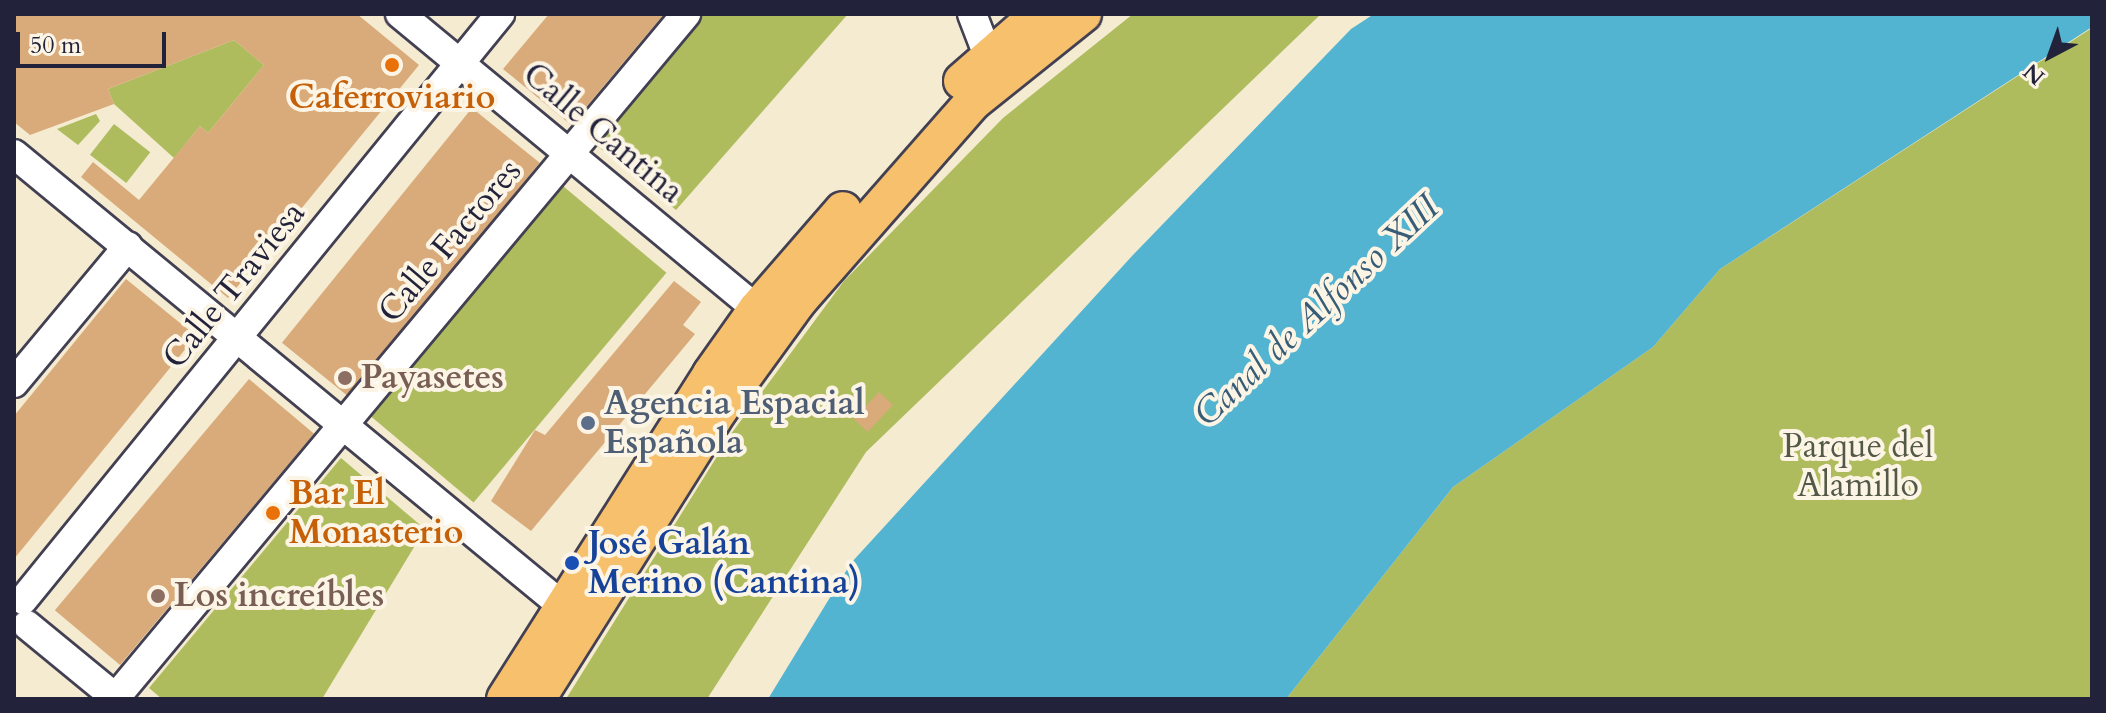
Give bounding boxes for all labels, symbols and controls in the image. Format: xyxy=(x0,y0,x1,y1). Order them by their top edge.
scale bar xyxy=(20,16,170,66)
north arrow xyxy=(2010,16,2090,96)
text: 50 m xyxy=(30,29,81,62)
street label: Calle Cantina xyxy=(514,54,692,212)
marker: Caferroviario xyxy=(383,56,401,74)
text: N xyxy=(2017,57,2051,92)
place label: Caferroviario xyxy=(289,78,495,118)
street label: Calle Factores xyxy=(370,151,530,331)
water label: Canal de Alfonso XIII xyxy=(1185,187,1447,435)
street label: Calle Traviesa xyxy=(154,193,314,377)
place label: Payasetes xyxy=(361,358,504,398)
marker: Payasetes xyxy=(336,369,354,387)
place label: Agencia Espacial Española xyxy=(604,383,865,462)
marker: Agencia Espacial Española xyxy=(579,414,597,432)
park label: Parque del Alamillo xyxy=(1783,426,1933,506)
place label: Bar El Monasterio xyxy=(289,473,463,552)
marker: Bar El Monasterio xyxy=(264,504,282,522)
place label: José Galán Merino (Cantina) xyxy=(588,523,860,602)
marker: José Galán Merino (Cantina) xyxy=(563,554,581,572)
place label: Los increíbles xyxy=(174,576,384,616)
marker: Los increíbles xyxy=(149,587,167,605)

